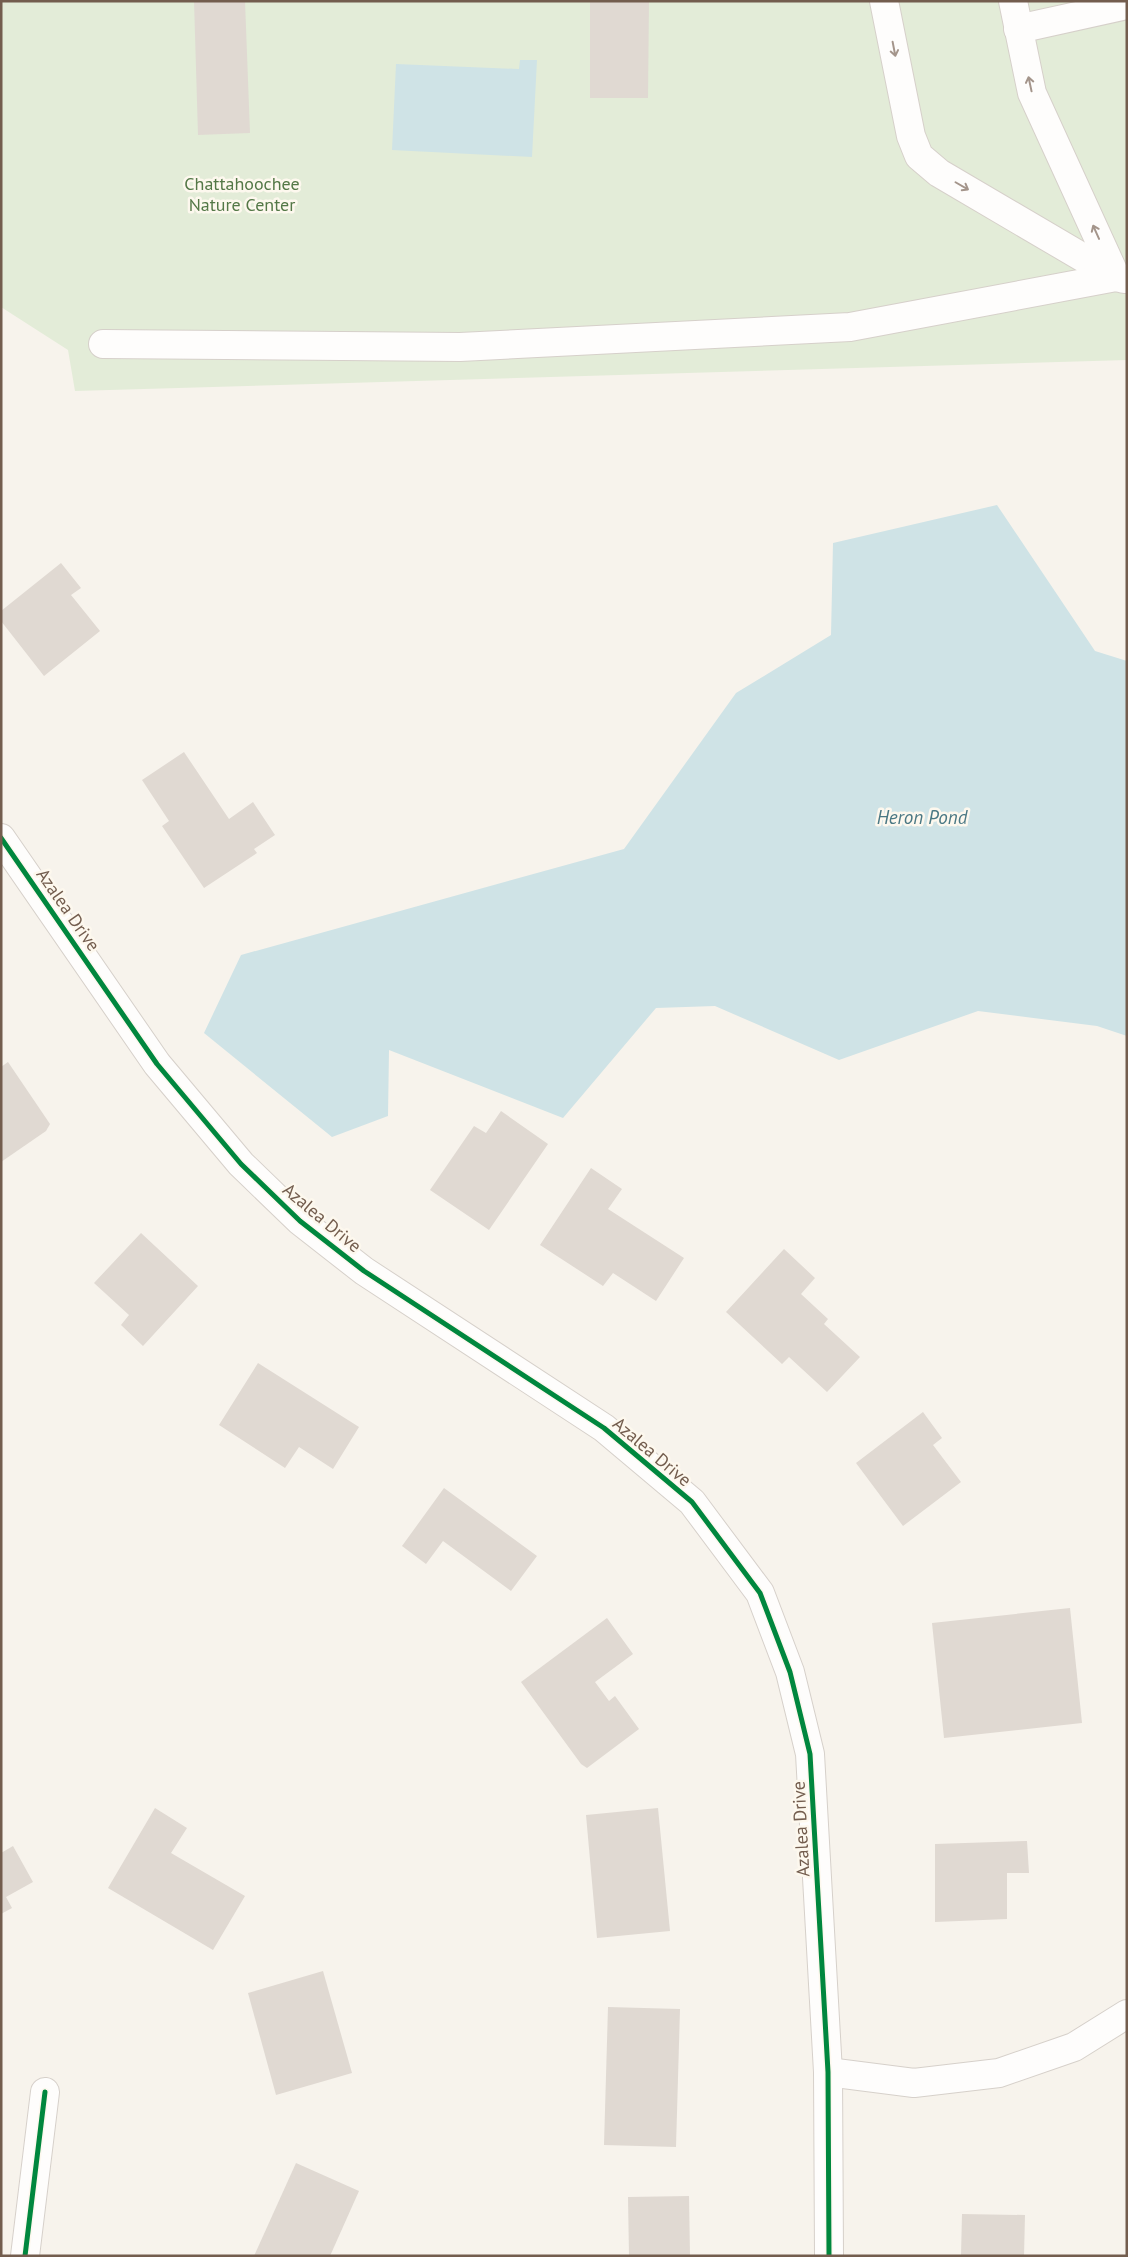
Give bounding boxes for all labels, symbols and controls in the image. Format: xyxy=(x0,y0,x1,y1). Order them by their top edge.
one-way arrow xyxy=(889,41,899,57)
one-way arrow xyxy=(1025,76,1035,92)
park label: Chattahoochee Nature Center xyxy=(184,172,300,216)
one-way arrow xyxy=(954,182,968,192)
one-way arrow xyxy=(1091,225,1100,240)
water label: Heron Pond xyxy=(877,805,969,829)
street label: Azalea Drive xyxy=(32,864,105,955)
street label: Azalea Drive xyxy=(278,1178,366,1257)
street label: Azalea Drive xyxy=(608,1412,696,1491)
street label: Azalea Drive xyxy=(787,1781,814,1877)

